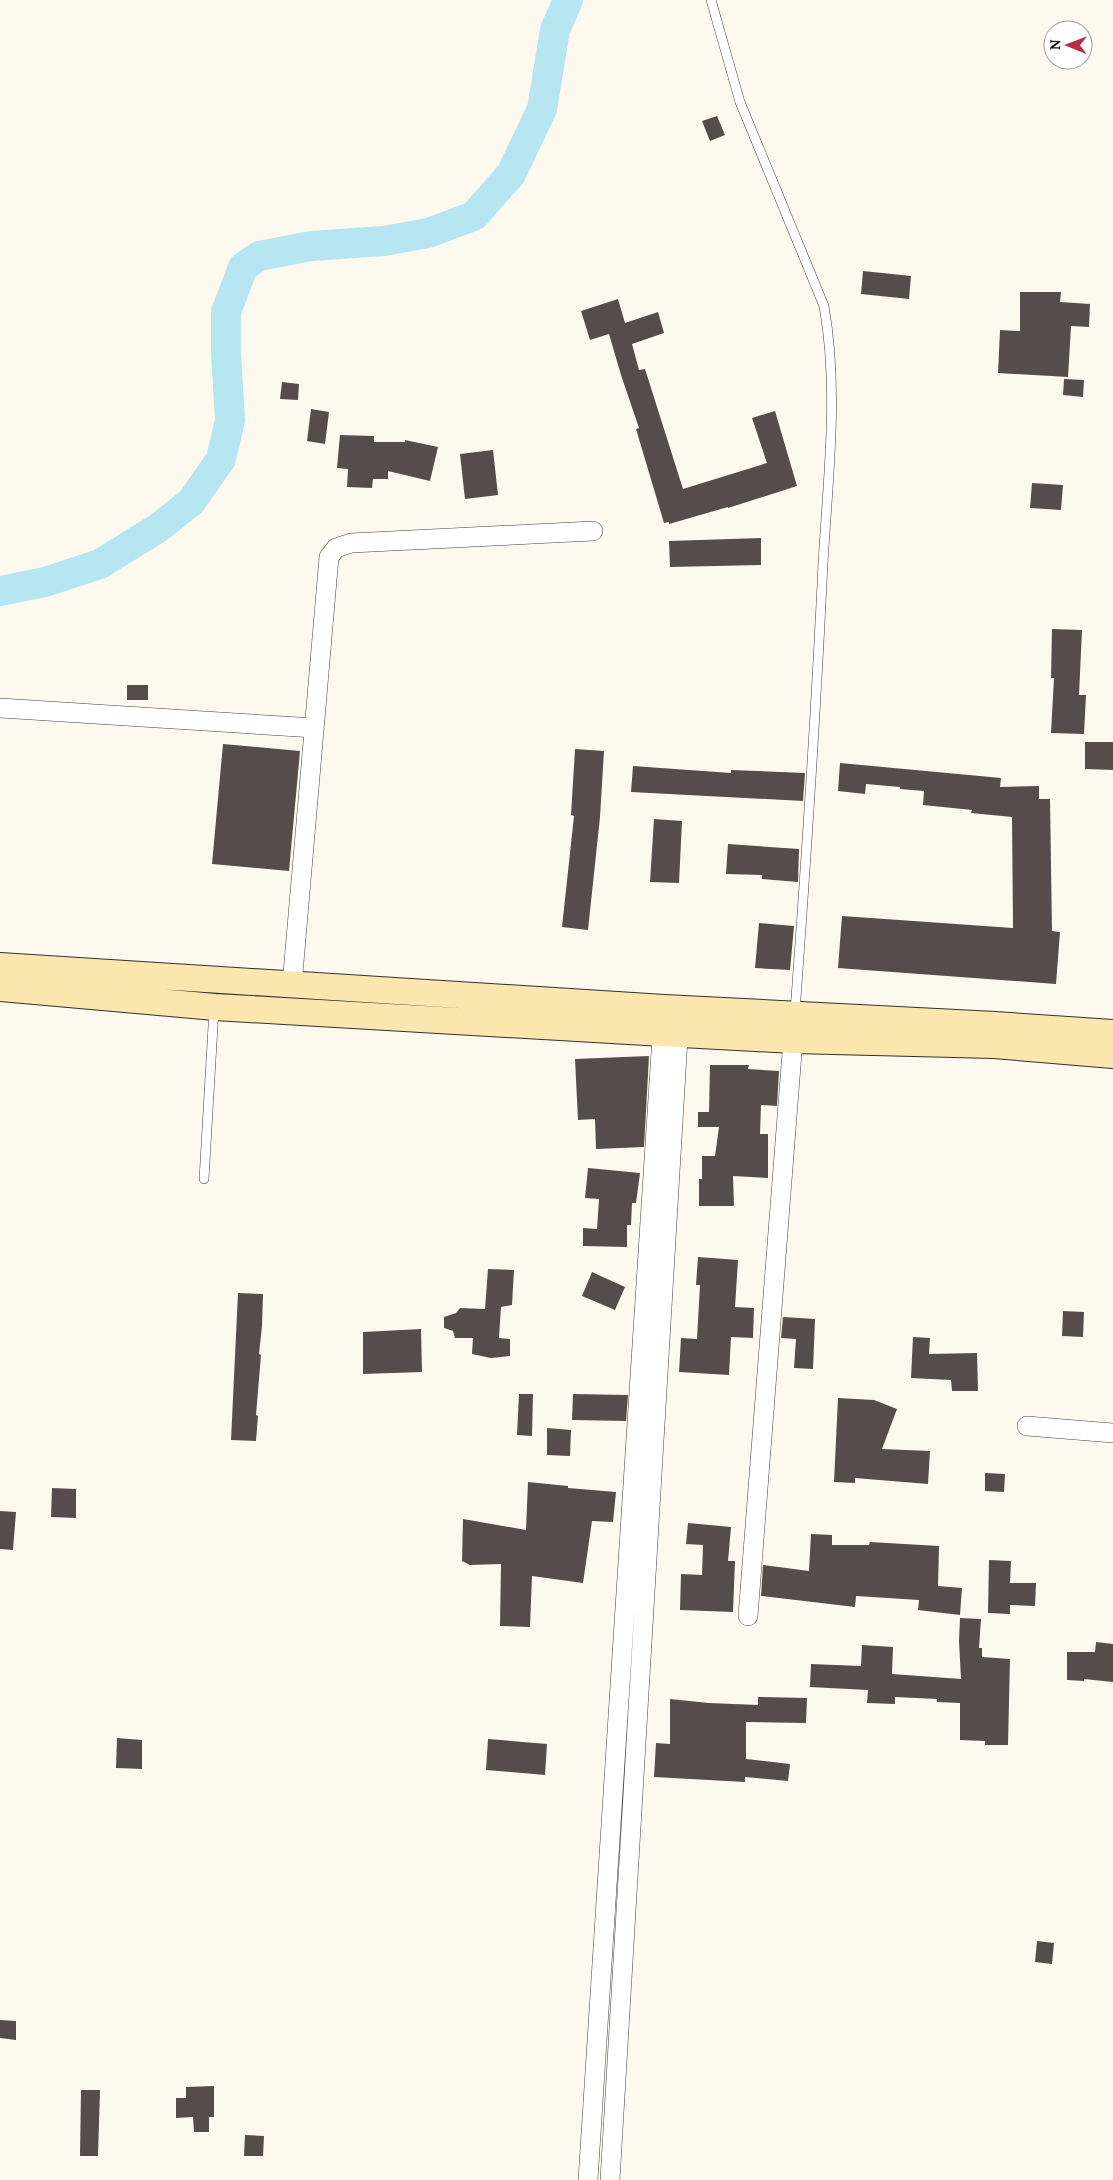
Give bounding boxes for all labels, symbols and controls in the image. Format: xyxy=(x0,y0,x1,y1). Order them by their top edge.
north arrow xyxy=(1043,20,1093,70)
text: N xyxy=(1046,39,1064,50)

